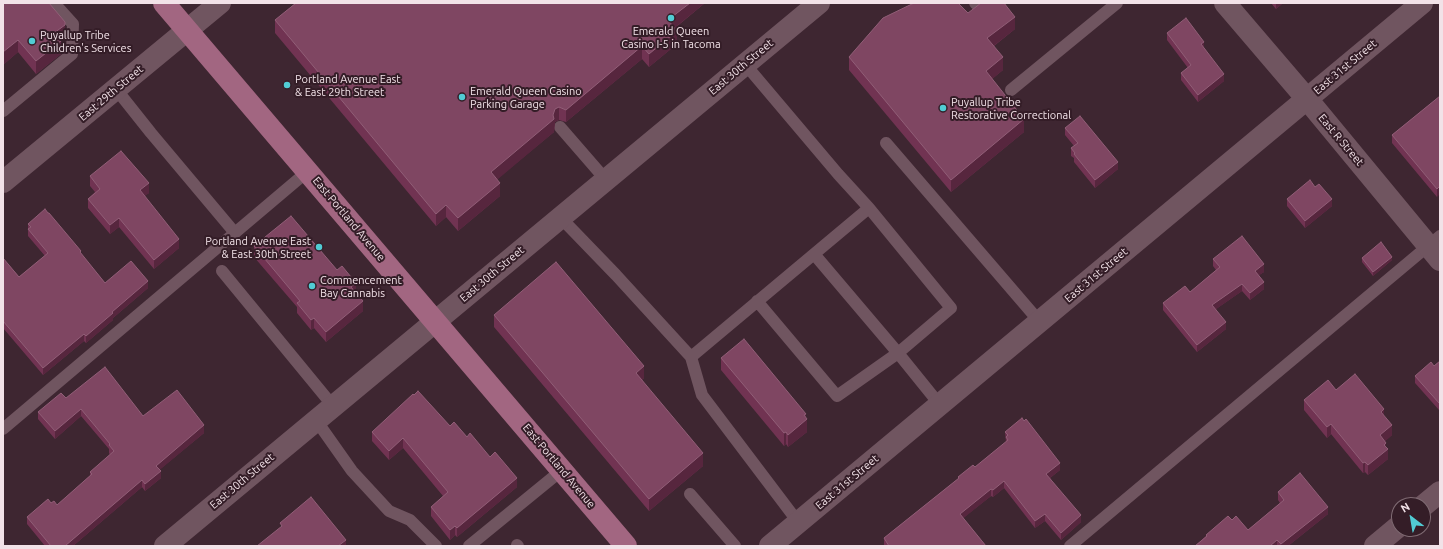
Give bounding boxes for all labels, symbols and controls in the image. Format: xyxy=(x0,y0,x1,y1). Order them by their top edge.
marker: Emerald Queen Casino I-5 in Tacoma xyxy=(666,13,676,23)
place label: Emerald Queen Casino I-5 in Tacoma xyxy=(621,24,721,50)
place label: Puyallup Tribe Children's Services xyxy=(40,28,131,54)
marker: Puyallup Tribe Children's Services xyxy=(27,36,37,46)
street label: East 30th Street xyxy=(706,36,776,98)
street label: East 31st Street xyxy=(1311,37,1379,97)
street label: East 29th Street xyxy=(76,62,146,124)
place label: Portland Avenue East & East 29th Street xyxy=(295,72,401,98)
marker: Portland Avenue East & East 29th Street xyxy=(282,80,292,90)
place label: Emerald Queen Casino Parking Garage xyxy=(470,84,582,110)
marker: Emerald Queen Casino Parking Garage xyxy=(457,92,467,102)
place label: Puyallup Tribe Restorative Correctional xyxy=(951,95,1071,121)
marker: Puyallup Tribe Restorative Correctional xyxy=(938,103,948,113)
street label: East R Street xyxy=(1316,111,1366,169)
street label: East Portland Avenue xyxy=(310,174,388,264)
place label: Portland Avenue East & East 30th Street xyxy=(205,234,311,260)
marker: Portland Avenue East & East 30th Street xyxy=(314,242,324,252)
street label: East 30th Street xyxy=(457,243,527,305)
street label: East 31st Street xyxy=(1062,245,1130,305)
place label: Commencement Bay Cannabis xyxy=(320,273,402,299)
marker: Commencement Bay Cannabis xyxy=(307,281,317,291)
street label: East Portland Avenue xyxy=(520,421,598,511)
street label: East 30th Street xyxy=(207,450,277,512)
street label: East 31st Street xyxy=(813,452,881,512)
north arrow xyxy=(1391,497,1431,537)
text: N xyxy=(1399,500,1412,515)

